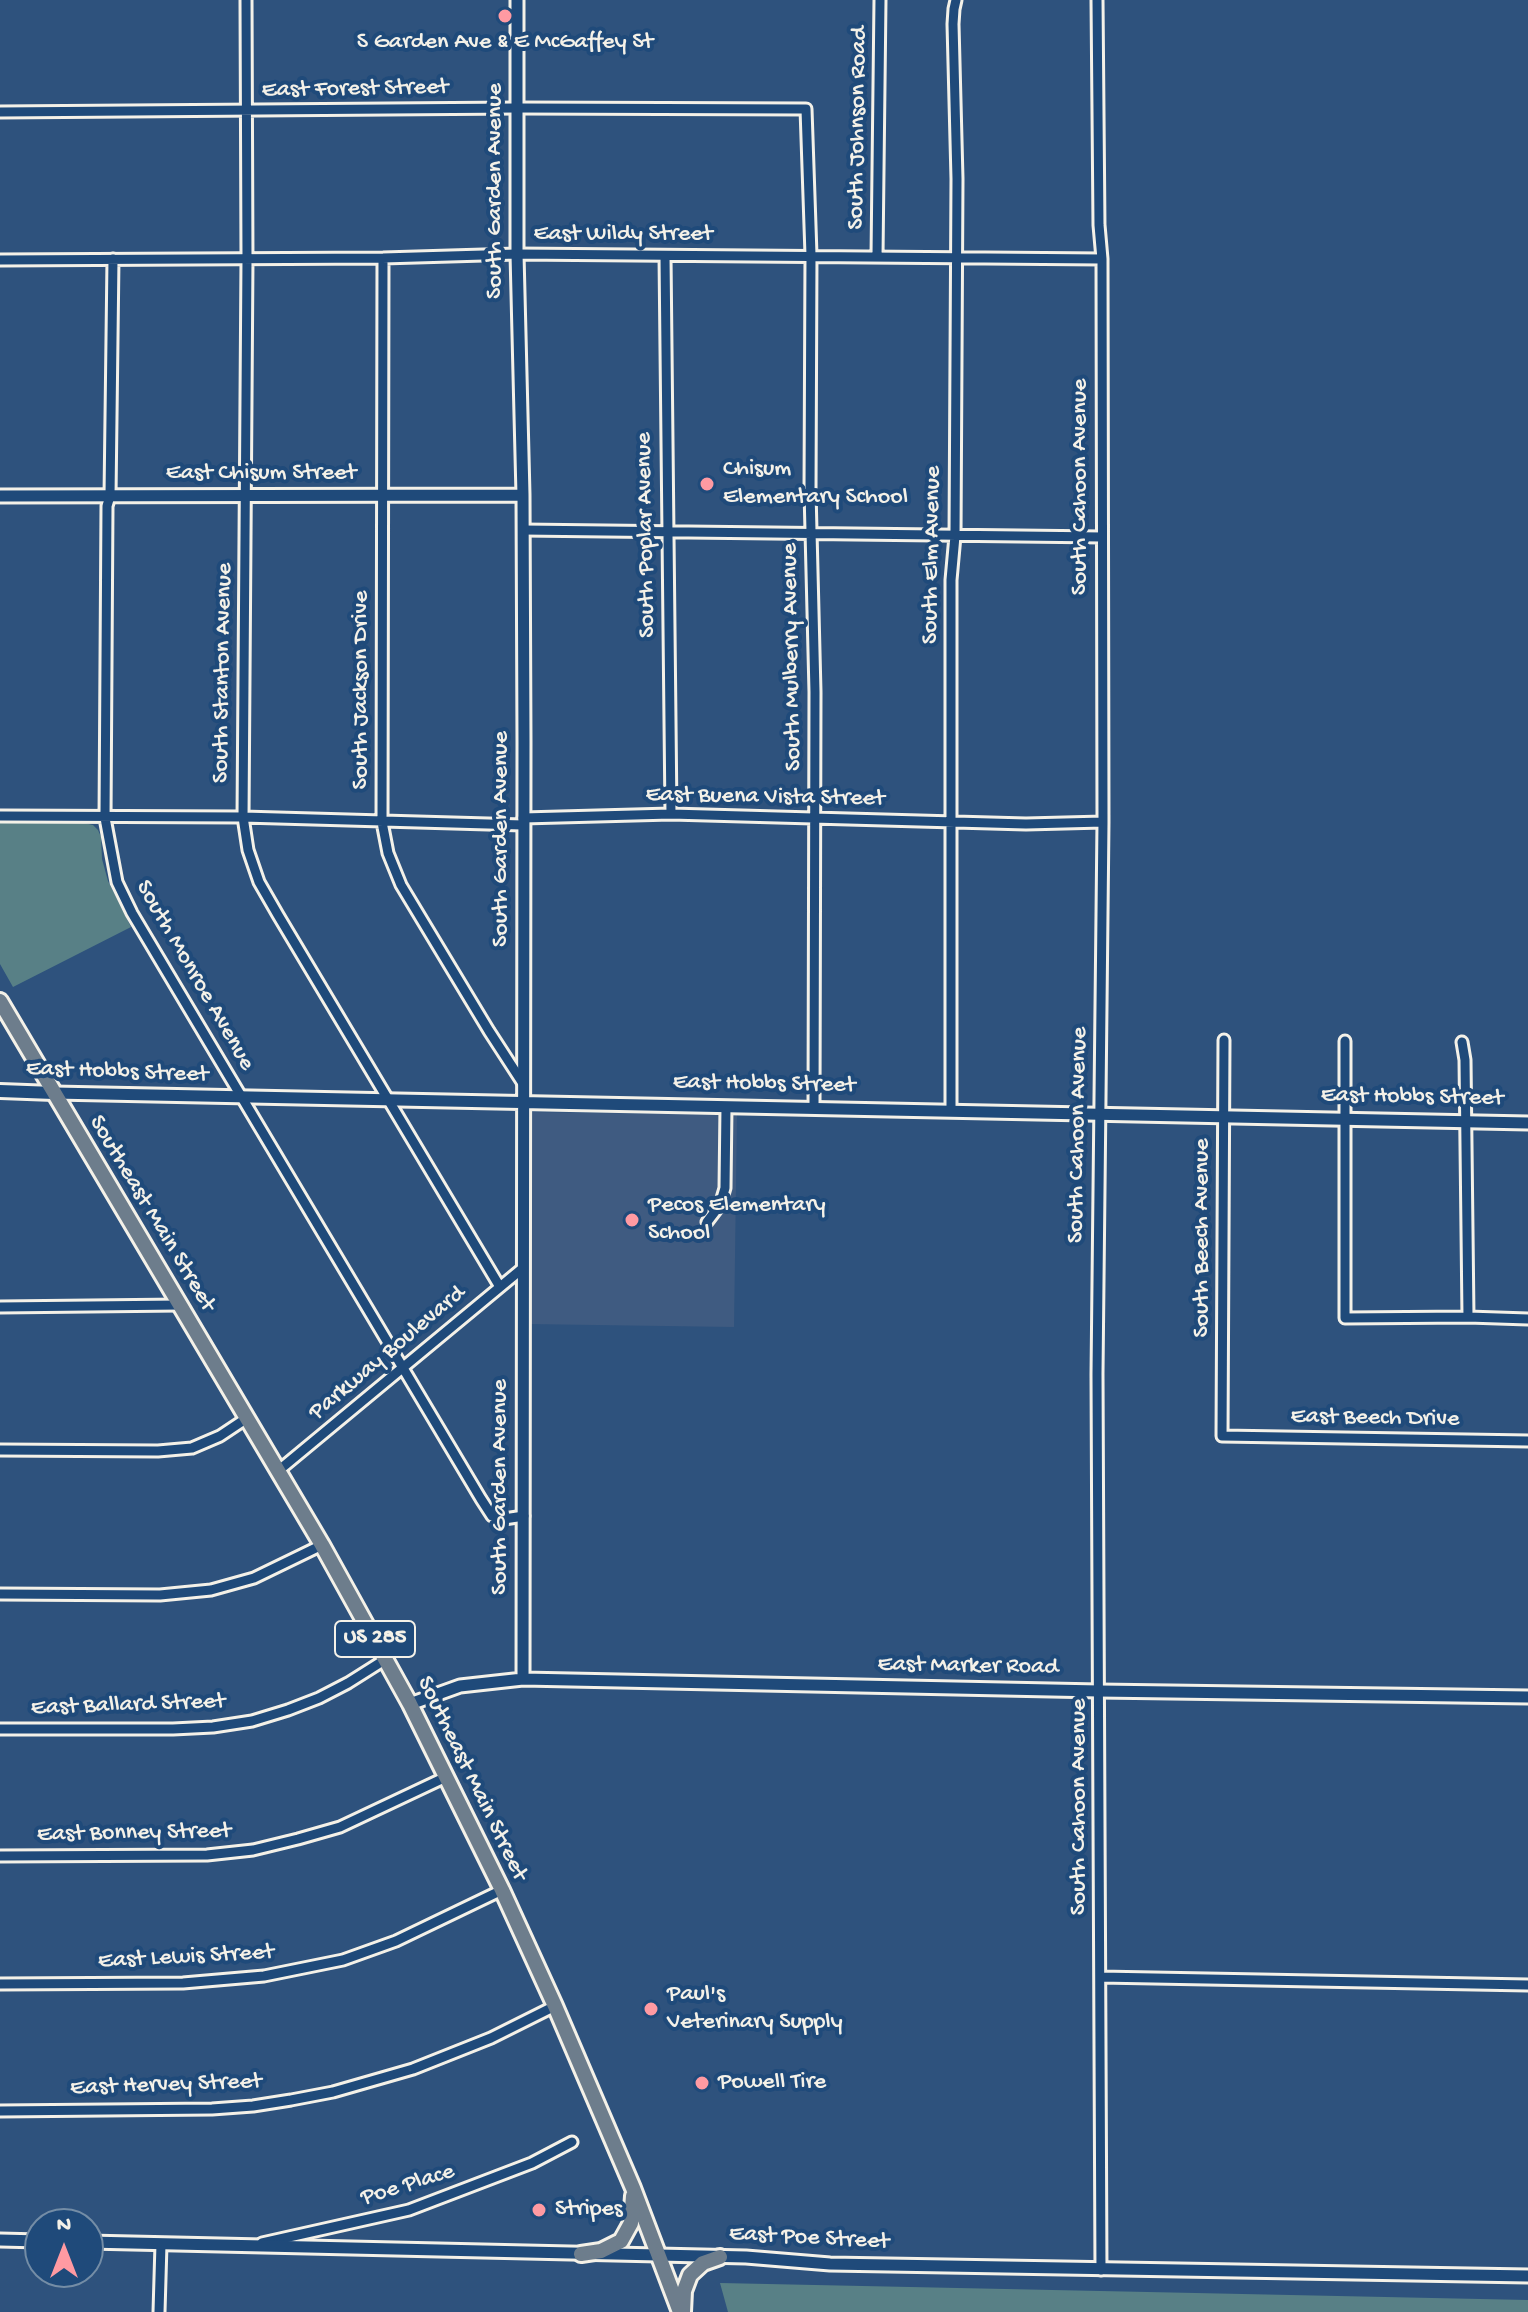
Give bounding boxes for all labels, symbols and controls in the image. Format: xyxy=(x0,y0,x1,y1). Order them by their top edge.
marker: S Garden Ave & E McGaffey St xyxy=(496,7,514,25)
street label: South Johnson Road xyxy=(843,26,875,230)
place label: S Garden Ave & E McGaffey St xyxy=(357,29,653,57)
street label: East Forest Street xyxy=(261,74,449,106)
street label: South Garden Avenue xyxy=(482,83,510,299)
street label: East Wildy Street xyxy=(533,221,713,249)
street label: South Cahoon Avenue xyxy=(1067,379,1095,595)
street label: South Poplar Avenue xyxy=(631,432,663,638)
place label: Chisum Elementary School xyxy=(723,456,908,512)
street label: East Chisum Street xyxy=(166,460,356,488)
street label: South Elm Avenue xyxy=(917,466,949,644)
marker: Chisum Elementary School xyxy=(698,475,716,493)
street label: South Mulberry Avenue xyxy=(777,543,809,771)
street label: South Stanton Avenue xyxy=(208,563,240,783)
street label: South Jackson Drive xyxy=(348,591,376,789)
street label: South Garden Avenue xyxy=(488,731,516,947)
street label: East Buena Vista Street xyxy=(645,782,885,814)
street label: South Monroe Avenue xyxy=(128,876,260,1076)
street label: South Cahoon Avenue xyxy=(1063,1026,1095,1244)
street label: East Hobbs Street xyxy=(25,1055,209,1091)
street label: East Hobbs Street xyxy=(672,1069,856,1101)
street label: East Hobbs Street xyxy=(1320,1082,1504,1114)
street label: Southeast Main Street xyxy=(81,1111,221,1317)
street label: South Beech Avenue xyxy=(1189,1138,1217,1338)
place label: Pecos Elementary School xyxy=(648,1192,826,1248)
marker: Pecos Elementary School xyxy=(623,1211,641,1229)
street label: Parkway Boulevard xyxy=(304,1280,472,1428)
street label: South Garden Avenue xyxy=(487,1379,515,1595)
street label: East Beech Drive xyxy=(1290,1403,1460,1435)
road number: US 285 xyxy=(335,1621,415,1657)
street label: East Marker Road xyxy=(877,1651,1059,1683)
street label: Southeast Main Street xyxy=(409,1672,533,1886)
street label: East Ballard Street xyxy=(30,1688,226,1724)
street label: South Cahoon Avenue xyxy=(1066,1699,1094,1915)
street label: East Bonney Street xyxy=(37,1818,231,1850)
street label: East Lewis Street xyxy=(97,1939,275,1977)
place label: Paul's Veterinary Supply xyxy=(667,1981,842,2037)
marker: Paul's Veterinary Supply xyxy=(642,2000,660,2018)
street label: East Hervey Street xyxy=(70,2068,262,2104)
place label: Powell Tire xyxy=(718,2069,826,2097)
marker: Powell Tire xyxy=(693,2074,711,2092)
street label: Poe Place xyxy=(358,2158,458,2214)
place label: Stripes xyxy=(555,2196,623,2224)
marker: Stripes xyxy=(530,2201,548,2219)
north arrow xyxy=(24,2208,104,2288)
text: N xyxy=(57,2213,71,2239)
street label: East Poe Street xyxy=(728,2220,890,2258)

